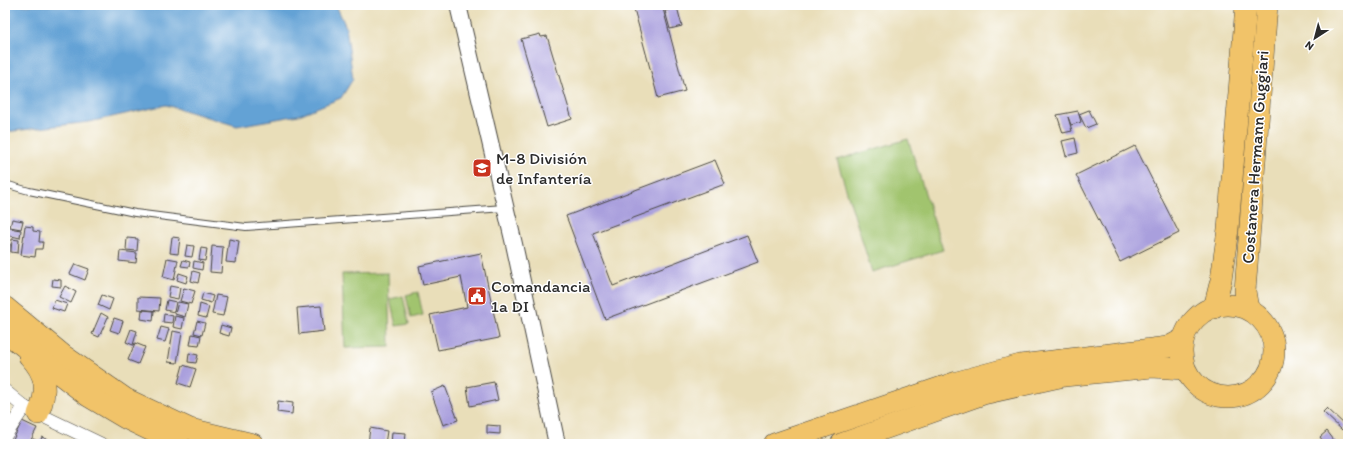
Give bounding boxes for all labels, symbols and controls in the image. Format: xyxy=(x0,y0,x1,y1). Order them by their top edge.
north arrow xyxy=(1295,18,1335,58)
text: N xyxy=(1303,38,1316,53)
street label: Costanera Hermann Guggiari xyxy=(1238,50,1272,264)
place label: M-8 División de Infantería xyxy=(496,148,592,188)
school or university icon: M-8 División de Infantería xyxy=(471,157,493,179)
place label: Comandancia 1a DI xyxy=(491,276,590,316)
public building icon: Comandancia 1a DI xyxy=(466,285,488,307)

